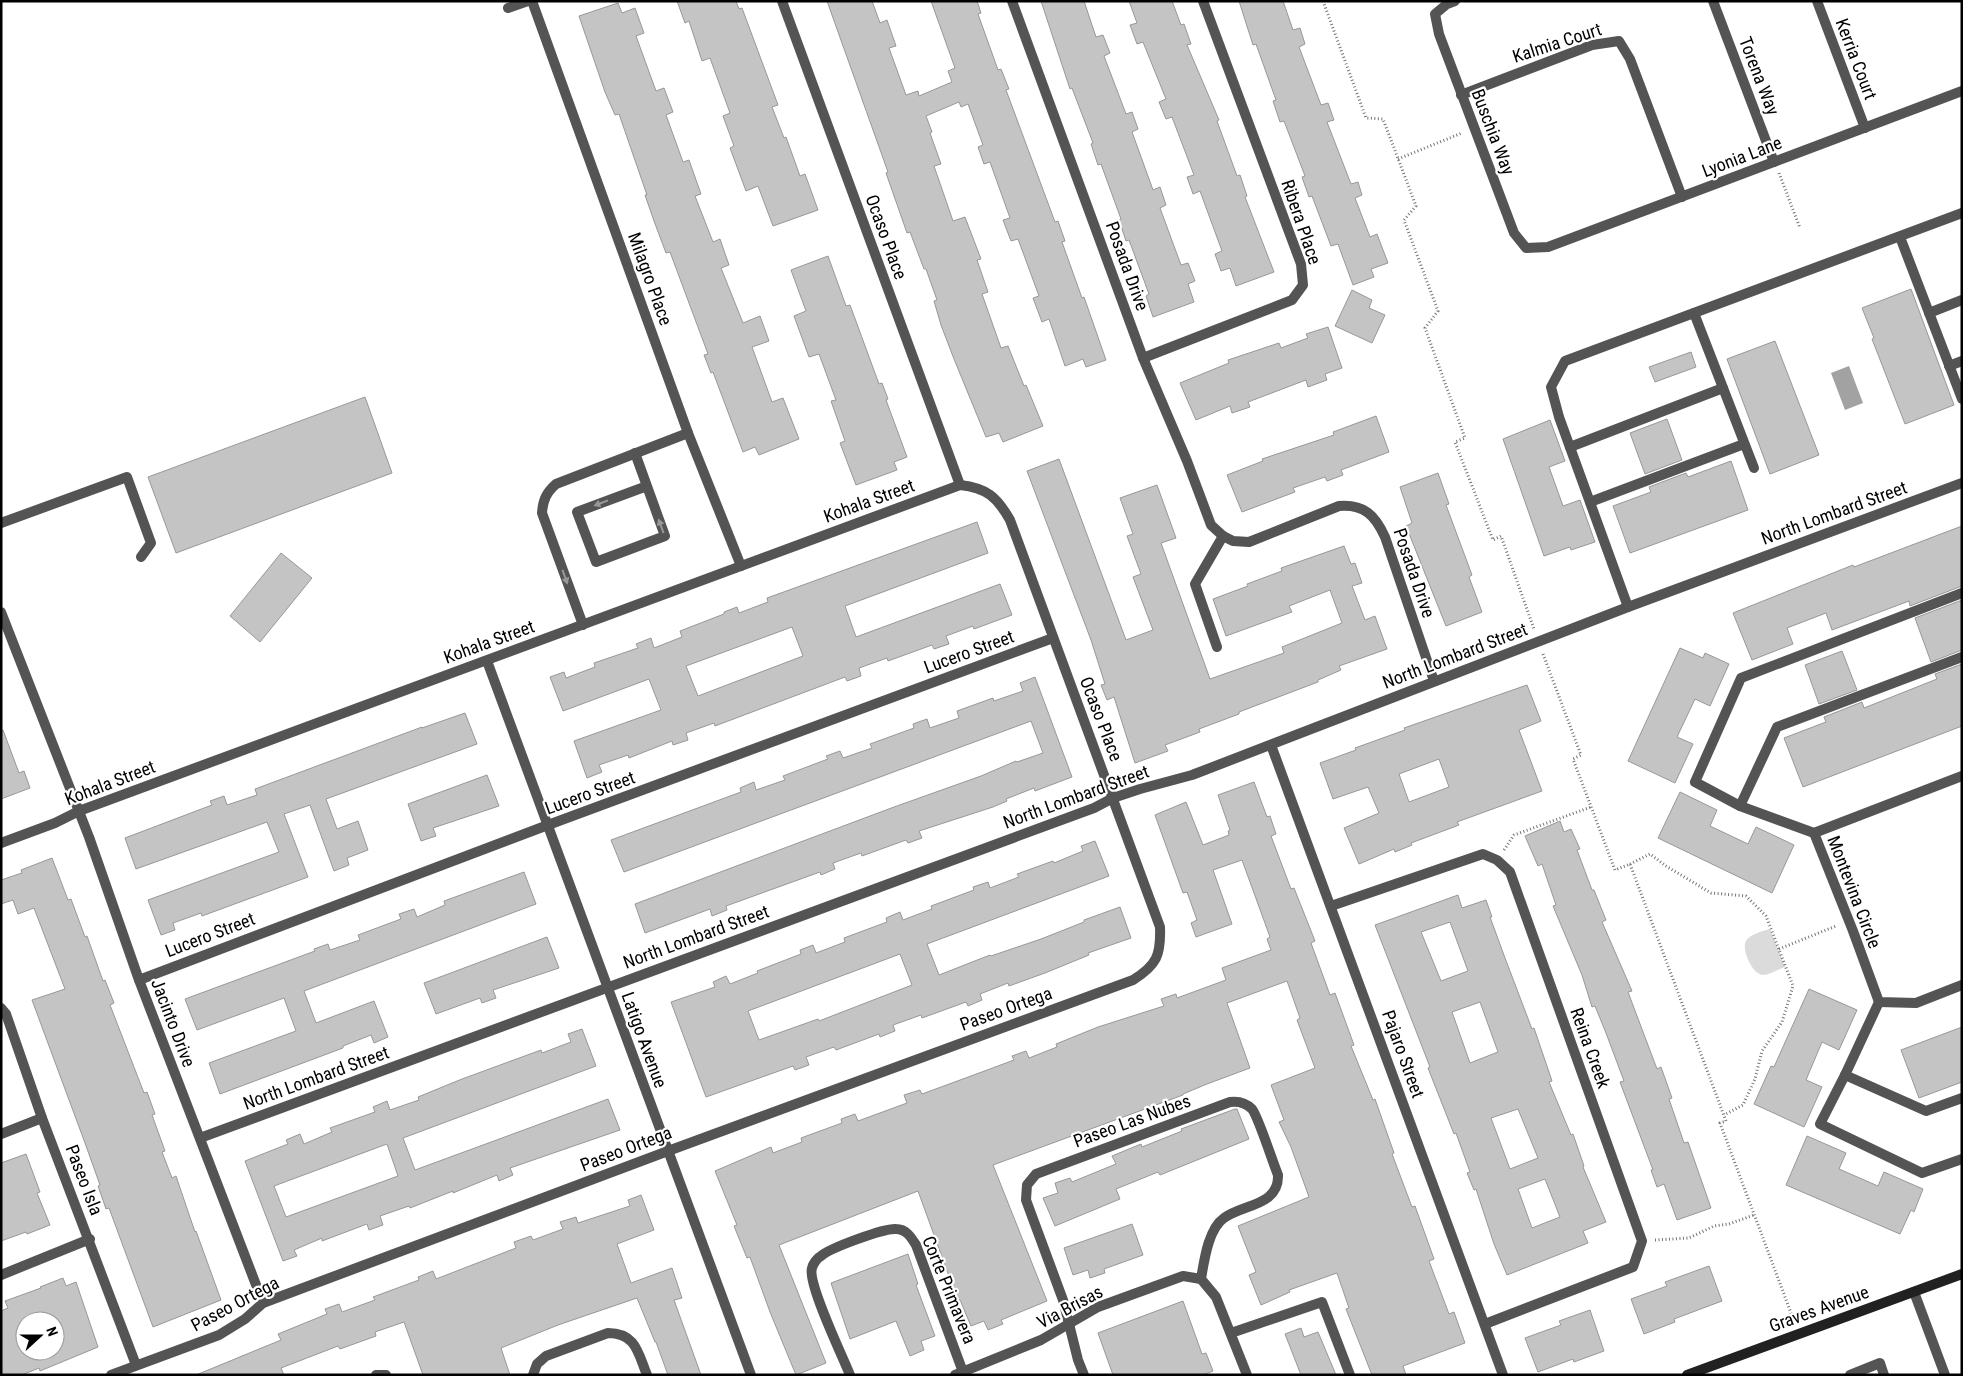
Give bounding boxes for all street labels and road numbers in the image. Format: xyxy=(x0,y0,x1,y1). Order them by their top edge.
street label: Kerria Court xyxy=(1831,15,1882,102)
street label: Kalmia Court xyxy=(1510,18,1604,67)
street label: Torena Way xyxy=(1735,34,1784,118)
street label: Buschia Way xyxy=(1468,86,1520,178)
street label: Lyonia Lane xyxy=(1699,132,1785,181)
street label: Ribera Place xyxy=(1277,177,1326,267)
street label: Ocaso Place xyxy=(861,192,911,282)
street label: Posada Drive xyxy=(1102,218,1153,313)
street label: Milagro Place xyxy=(624,230,677,328)
street label: Kohala Street xyxy=(821,474,917,527)
street label: North Lombard Street xyxy=(1758,476,1910,549)
street label: Posada Drive xyxy=(1389,525,1440,620)
street label: Kohala Street xyxy=(441,615,537,668)
street label: North Lombard Street xyxy=(1379,618,1530,693)
street label: Lucero Street xyxy=(921,626,1017,678)
street label: Ocaso Place xyxy=(1076,674,1127,764)
street label: Kohala Street xyxy=(62,756,158,809)
street label: North Lombard Street xyxy=(1000,760,1152,833)
street label: Lucero Street xyxy=(542,767,638,819)
street label: Montevina Circle xyxy=(1823,833,1886,951)
street label: North Lombard Street xyxy=(620,900,772,973)
street label: Lucero Street xyxy=(162,908,258,961)
street label: Jacinto Drive xyxy=(147,976,200,1070)
street label: Paseo Ortega xyxy=(957,982,1055,1035)
street label: Latigo Avenue xyxy=(617,989,672,1091)
street label: Reina Creek xyxy=(1566,1005,1615,1091)
street label: Pajaro Street xyxy=(1378,1007,1429,1101)
street label: North Lombard Street xyxy=(240,1041,392,1114)
street label: Paseo Las Nubes xyxy=(1070,1090,1193,1151)
street label: Paseo Ortega xyxy=(577,1121,675,1176)
street label: Paseo Isla xyxy=(61,1142,107,1218)
street label: Corte Primavera xyxy=(918,1233,981,1347)
street label: Paseo Ortega xyxy=(187,1272,282,1335)
street label: Via Brisas xyxy=(1033,1281,1106,1333)
street label: Graves Avenue xyxy=(1766,1281,1871,1336)

